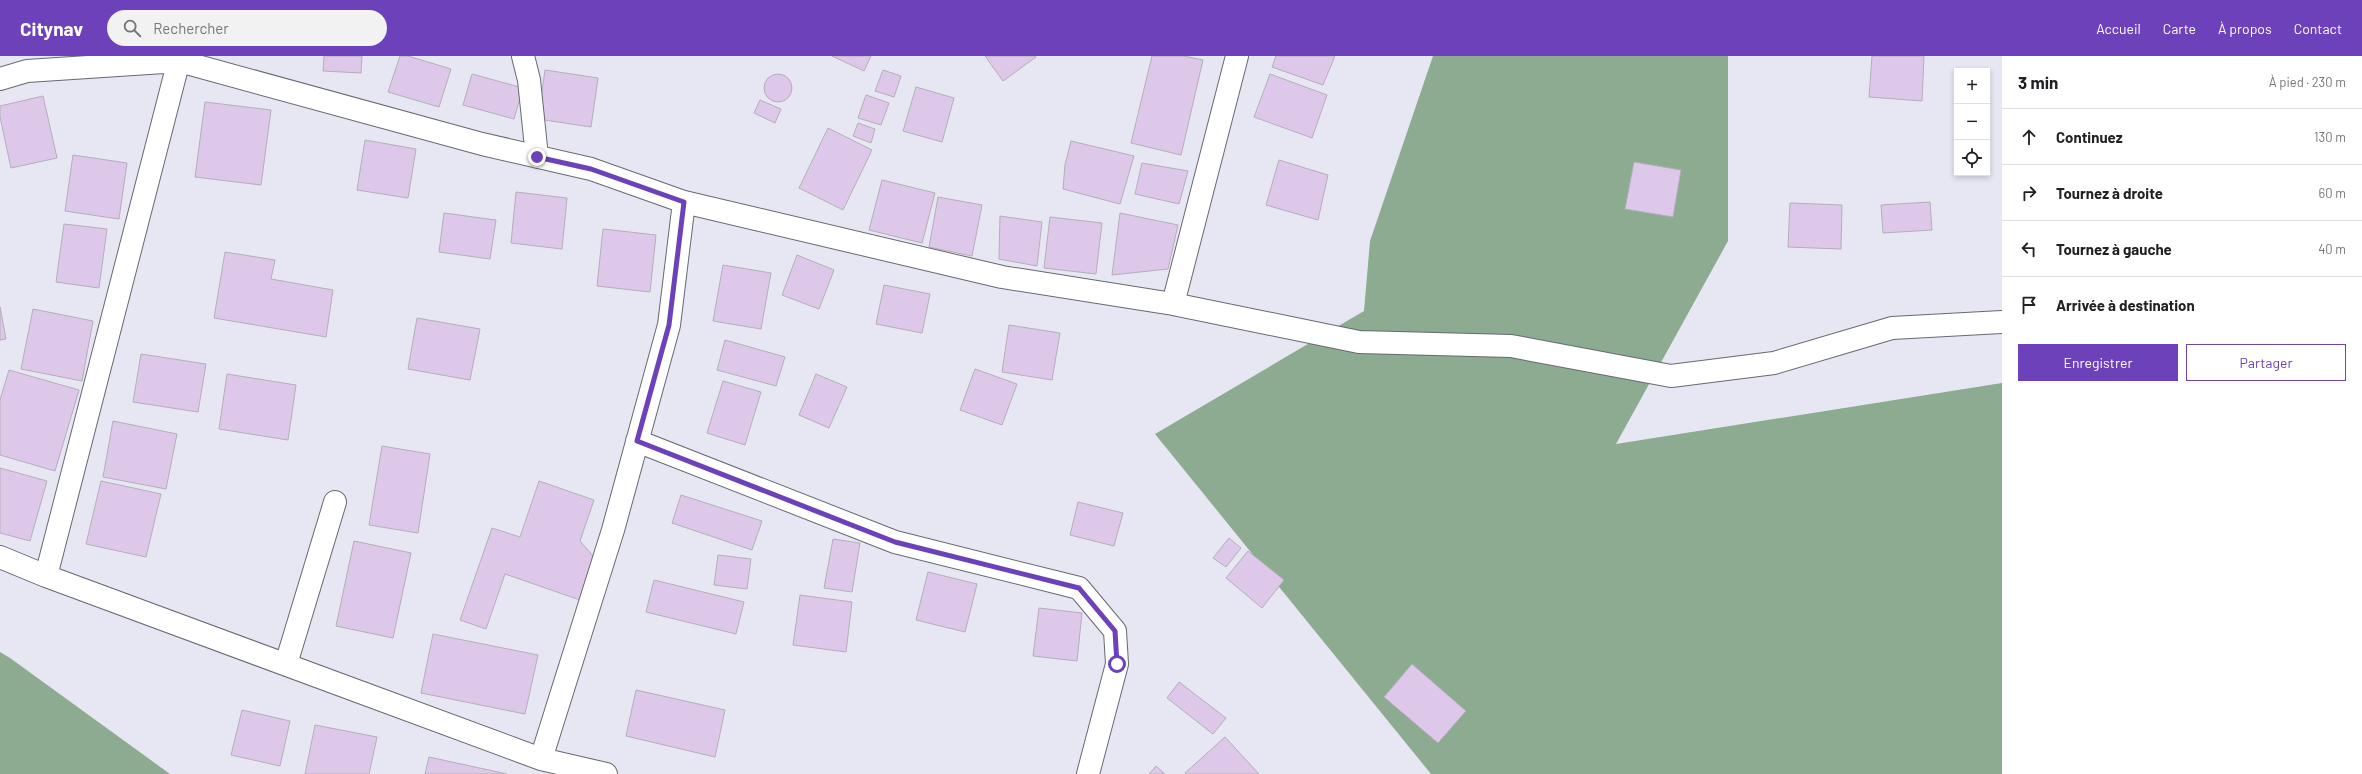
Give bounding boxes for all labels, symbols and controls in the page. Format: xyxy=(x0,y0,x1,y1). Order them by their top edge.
search box xyxy=(107,10,387,46)
text: Citynav xyxy=(20,17,83,40)
icon: search xyxy=(121,17,143,39)
text: Rechercher xyxy=(153,19,229,37)
text: Accueil xyxy=(2096,20,2141,37)
text: Carte xyxy=(2163,20,2196,37)
text: À propos xyxy=(2218,20,2272,37)
text: Contact xyxy=(2294,20,2342,37)
map controls xyxy=(1954,68,1990,176)
button: + xyxy=(1954,68,1990,104)
text: 3 min xyxy=(2018,72,2058,92)
text: À pied · 230 m xyxy=(2269,74,2346,90)
button: − xyxy=(1954,104,1990,140)
icon: ahead xyxy=(2018,126,2040,148)
text: Continuez xyxy=(2056,128,2123,146)
text: 130 m xyxy=(2314,129,2346,145)
button: locate xyxy=(1954,140,1990,176)
route end xyxy=(528,148,546,166)
icon: right xyxy=(2018,182,2040,204)
text: Tournez à droite xyxy=(2056,184,2163,202)
text: 60 m xyxy=(2319,185,2346,201)
icon: left xyxy=(2018,238,2040,260)
text: Tournez à gauche xyxy=(2056,240,2172,258)
text: 40 m xyxy=(2318,241,2346,257)
icon: arrive xyxy=(2018,294,2040,316)
text: Arrivée à destination xyxy=(2056,296,2195,314)
button: Enregistrer xyxy=(2018,344,2178,381)
button: Partager xyxy=(2186,344,2346,381)
route start xyxy=(1108,655,1126,673)

